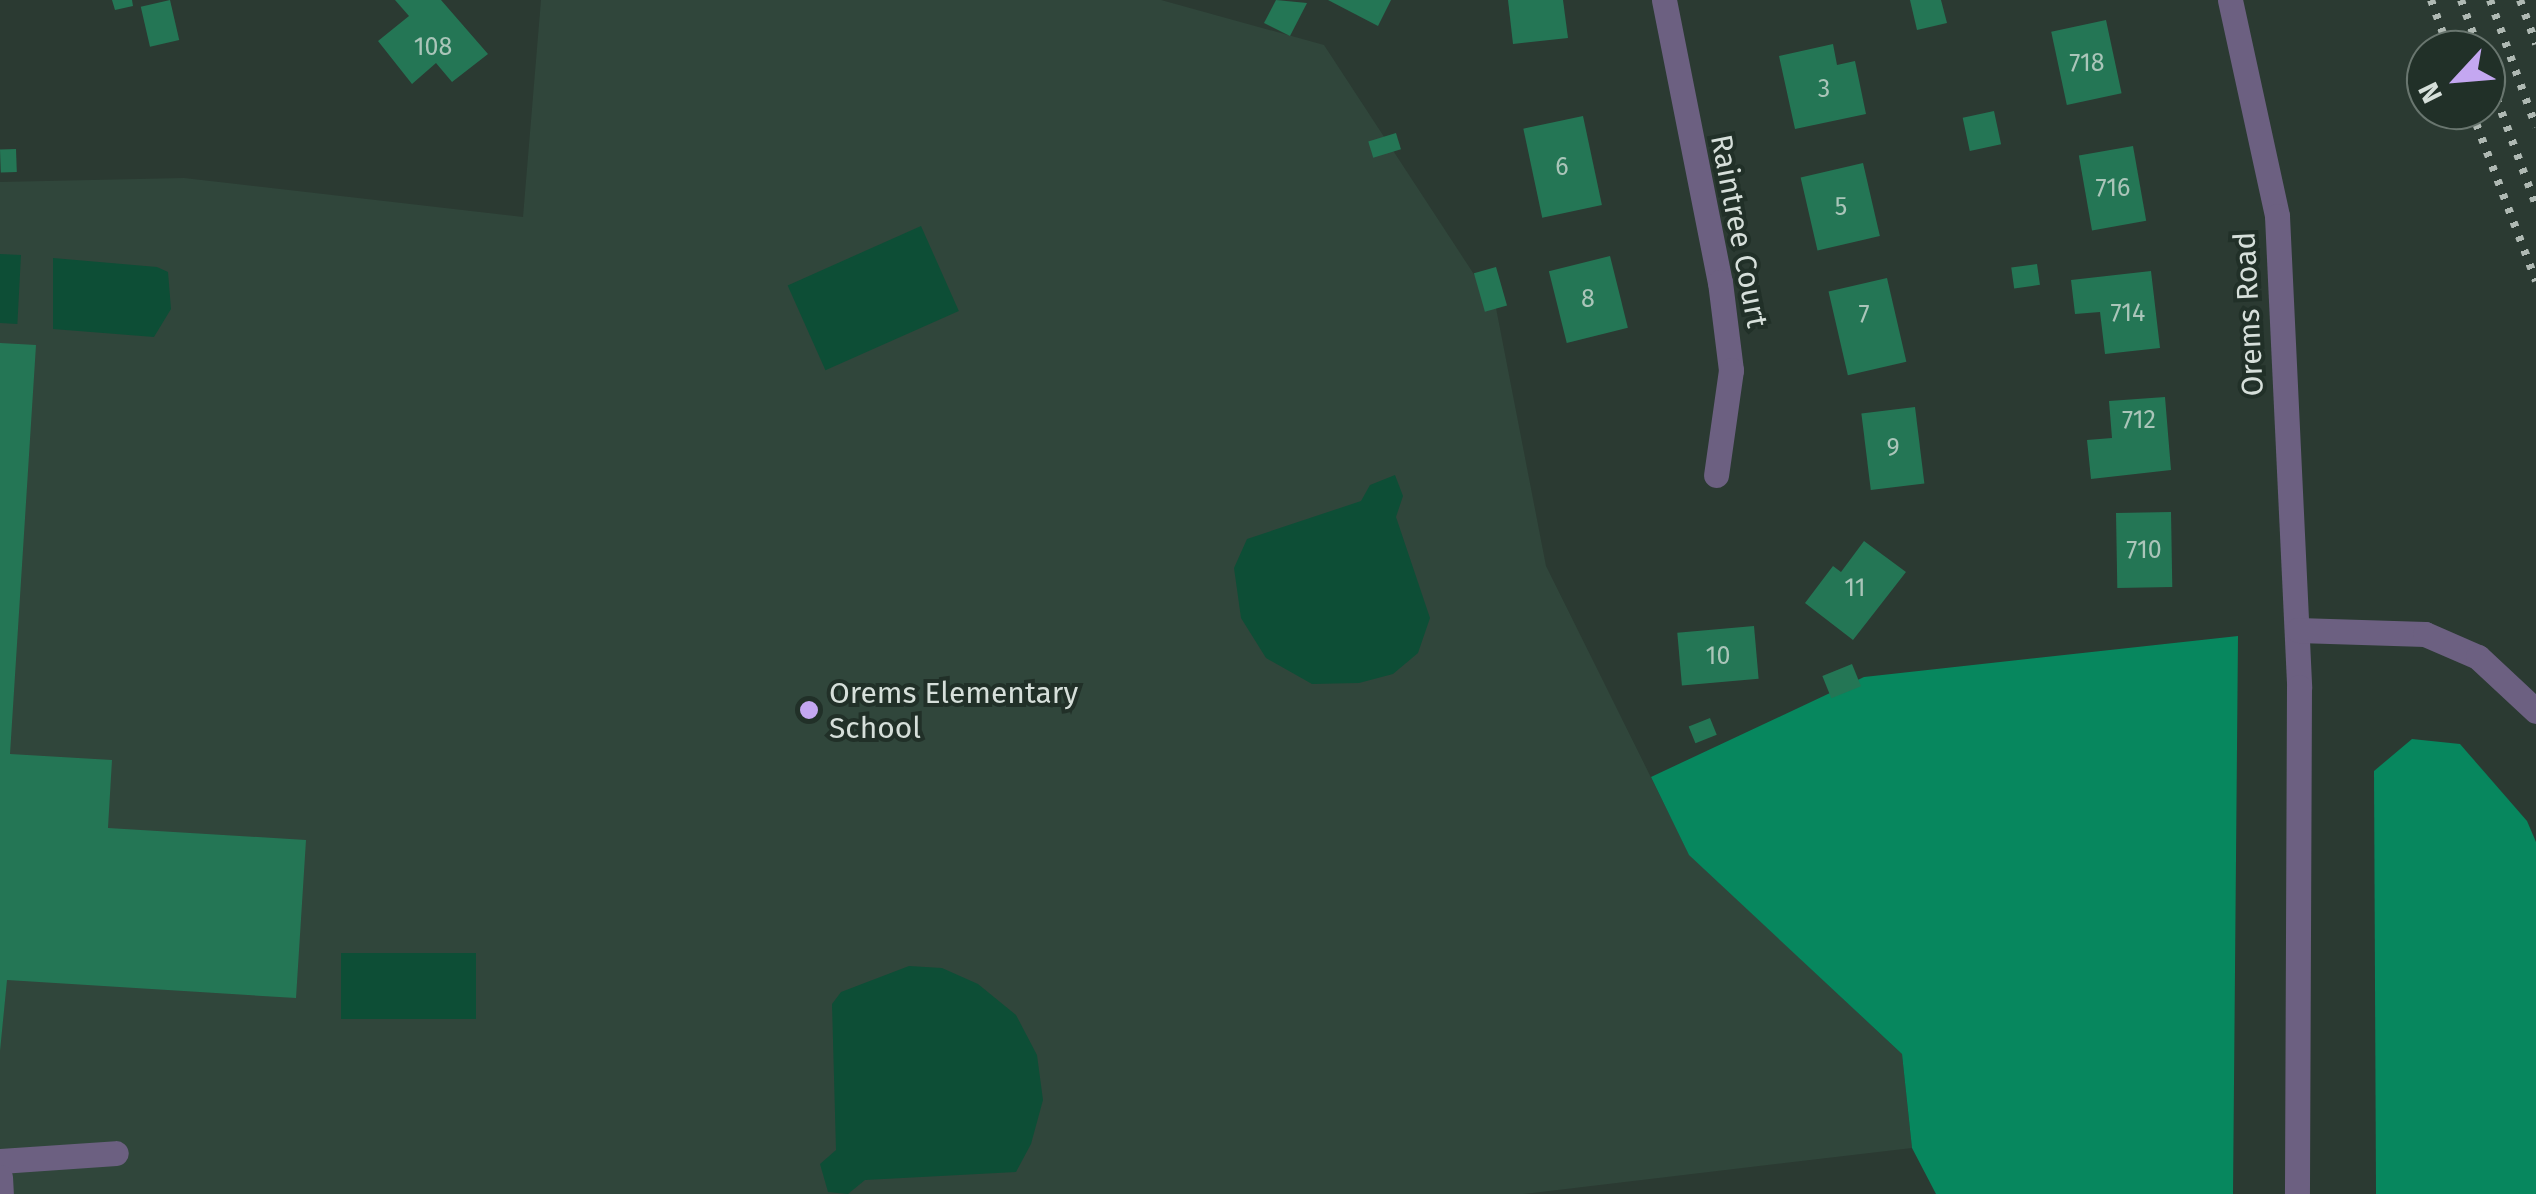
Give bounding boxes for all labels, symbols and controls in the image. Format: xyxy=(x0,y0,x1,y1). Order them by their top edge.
north arrow xyxy=(2406,30,2506,130)
house number: 108 xyxy=(414,32,452,62)
house number: 718 xyxy=(2069,48,2105,78)
house number: 3 xyxy=(1818,74,1830,104)
text: N xyxy=(2411,77,2449,108)
street label: Raintree Court xyxy=(1703,131,1775,331)
house number: 6 xyxy=(1555,152,1569,182)
house number: 716 xyxy=(2096,173,2130,203)
house number: 5 xyxy=(1835,192,1847,222)
street label: Orems Road xyxy=(2227,231,2271,397)
house number: 8 xyxy=(1581,284,1595,314)
house number: 714 xyxy=(2111,298,2145,328)
house number: 7 xyxy=(1858,299,1870,329)
house number: 712 xyxy=(2122,405,2156,435)
house number: 9 xyxy=(1886,433,1900,463)
house number: 710 xyxy=(2126,535,2162,565)
house number: 11 xyxy=(1844,573,1866,603)
house number: 10 xyxy=(1706,641,1730,671)
place label: Orems Elementary School xyxy=(829,675,1078,746)
marker: Orems Elementary School xyxy=(798,699,820,721)

